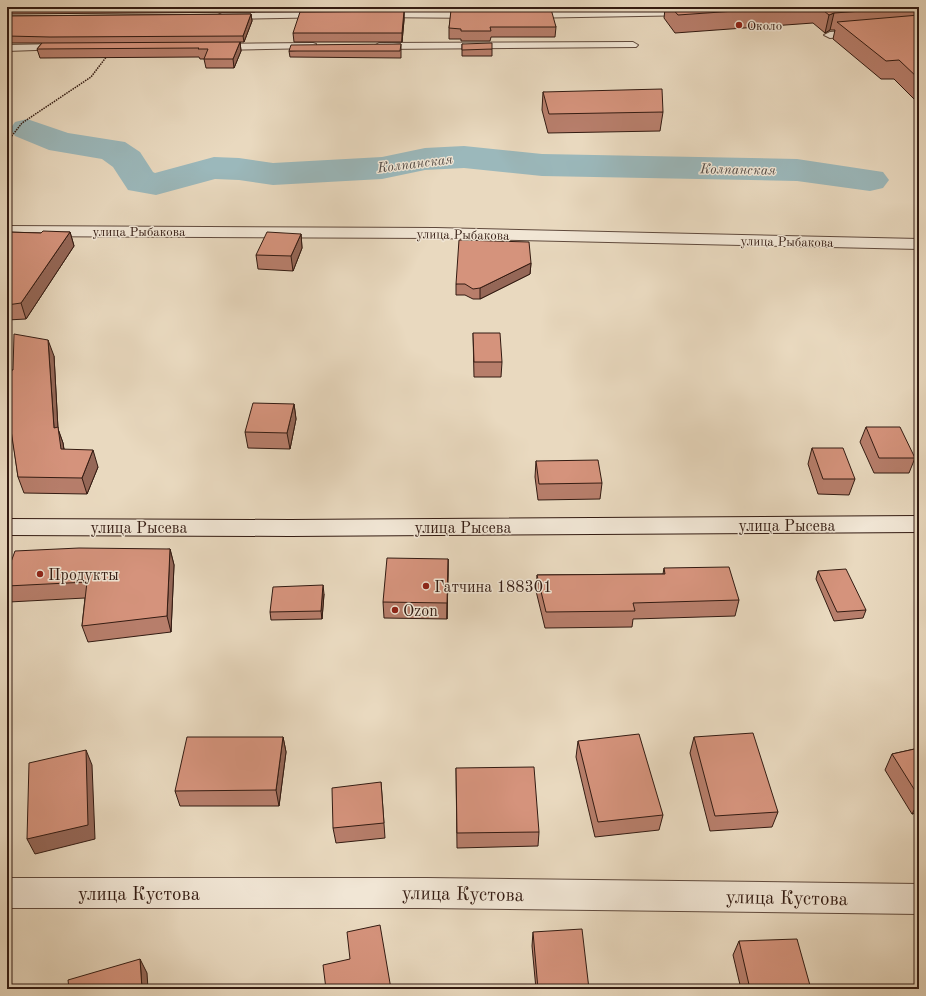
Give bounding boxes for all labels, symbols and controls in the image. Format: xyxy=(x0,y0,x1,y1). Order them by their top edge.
marker: Около xyxy=(734,20,744,30)
place label: Около xyxy=(747,20,782,33)
water label: Колпанская xyxy=(376,152,454,176)
water label: Колпанская xyxy=(699,162,776,178)
street label: улица Рыбакова xyxy=(93,226,186,239)
street label: улица Рыбакова xyxy=(416,228,510,243)
street label: улица Рыбакова xyxy=(740,235,834,250)
street label: улица Рысева xyxy=(739,519,835,535)
street label: улица Рысева xyxy=(91,521,187,537)
street label: улица Рысева xyxy=(415,521,511,537)
place label: Продукты xyxy=(48,568,119,584)
marker: Продукты xyxy=(35,569,45,579)
place label: Гатчина 188301 xyxy=(434,580,552,596)
marker: Гатчина 188301 xyxy=(421,581,431,591)
place label: Ozon xyxy=(403,604,438,620)
marker: Ozon xyxy=(390,605,400,615)
street label: улица Кустова xyxy=(402,885,525,906)
street label: улица Кустова xyxy=(78,886,201,905)
street label: улица Кустова xyxy=(726,889,849,910)

